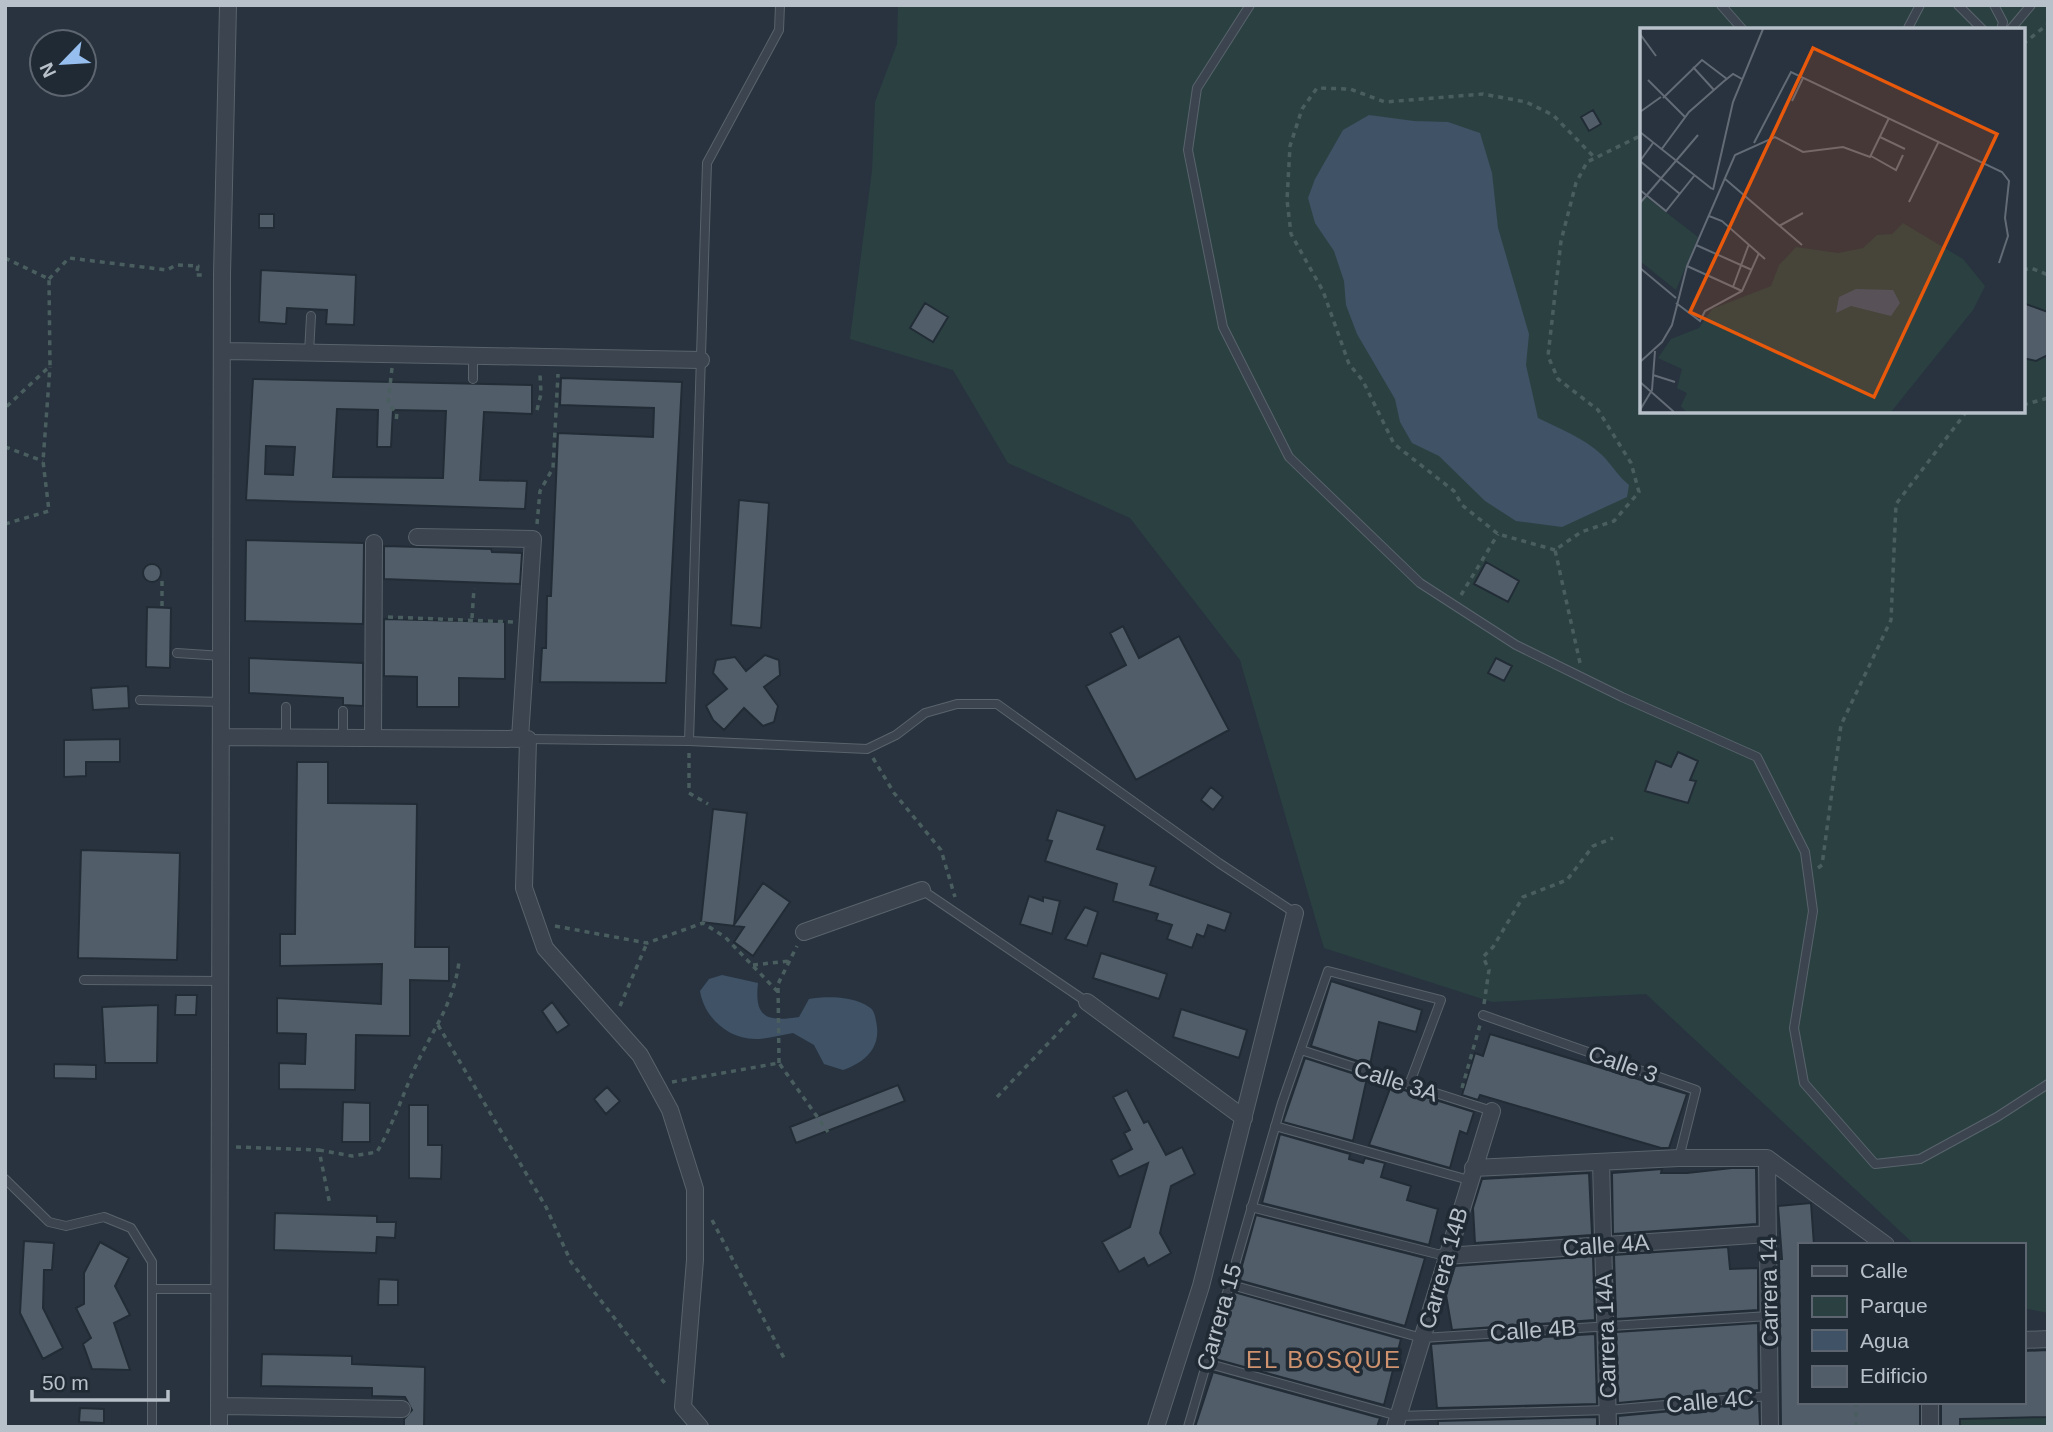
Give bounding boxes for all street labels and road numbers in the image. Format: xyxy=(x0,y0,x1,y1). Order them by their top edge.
street label: Calle 3 xyxy=(1585,1040,1661,1088)
street label: Calle 3A xyxy=(1351,1055,1442,1107)
street label: Carrera 14B xyxy=(1413,1204,1473,1332)
street label: Calle 4A xyxy=(1562,1229,1651,1261)
street label: Carrera 14 xyxy=(1755,1237,1783,1347)
street label: Carrera 15 xyxy=(1191,1261,1247,1373)
street label: Carrera 14A xyxy=(1591,1272,1621,1399)
street label: Calle 4B xyxy=(1489,1314,1577,1346)
street label: Calle 4C xyxy=(1665,1384,1755,1418)

